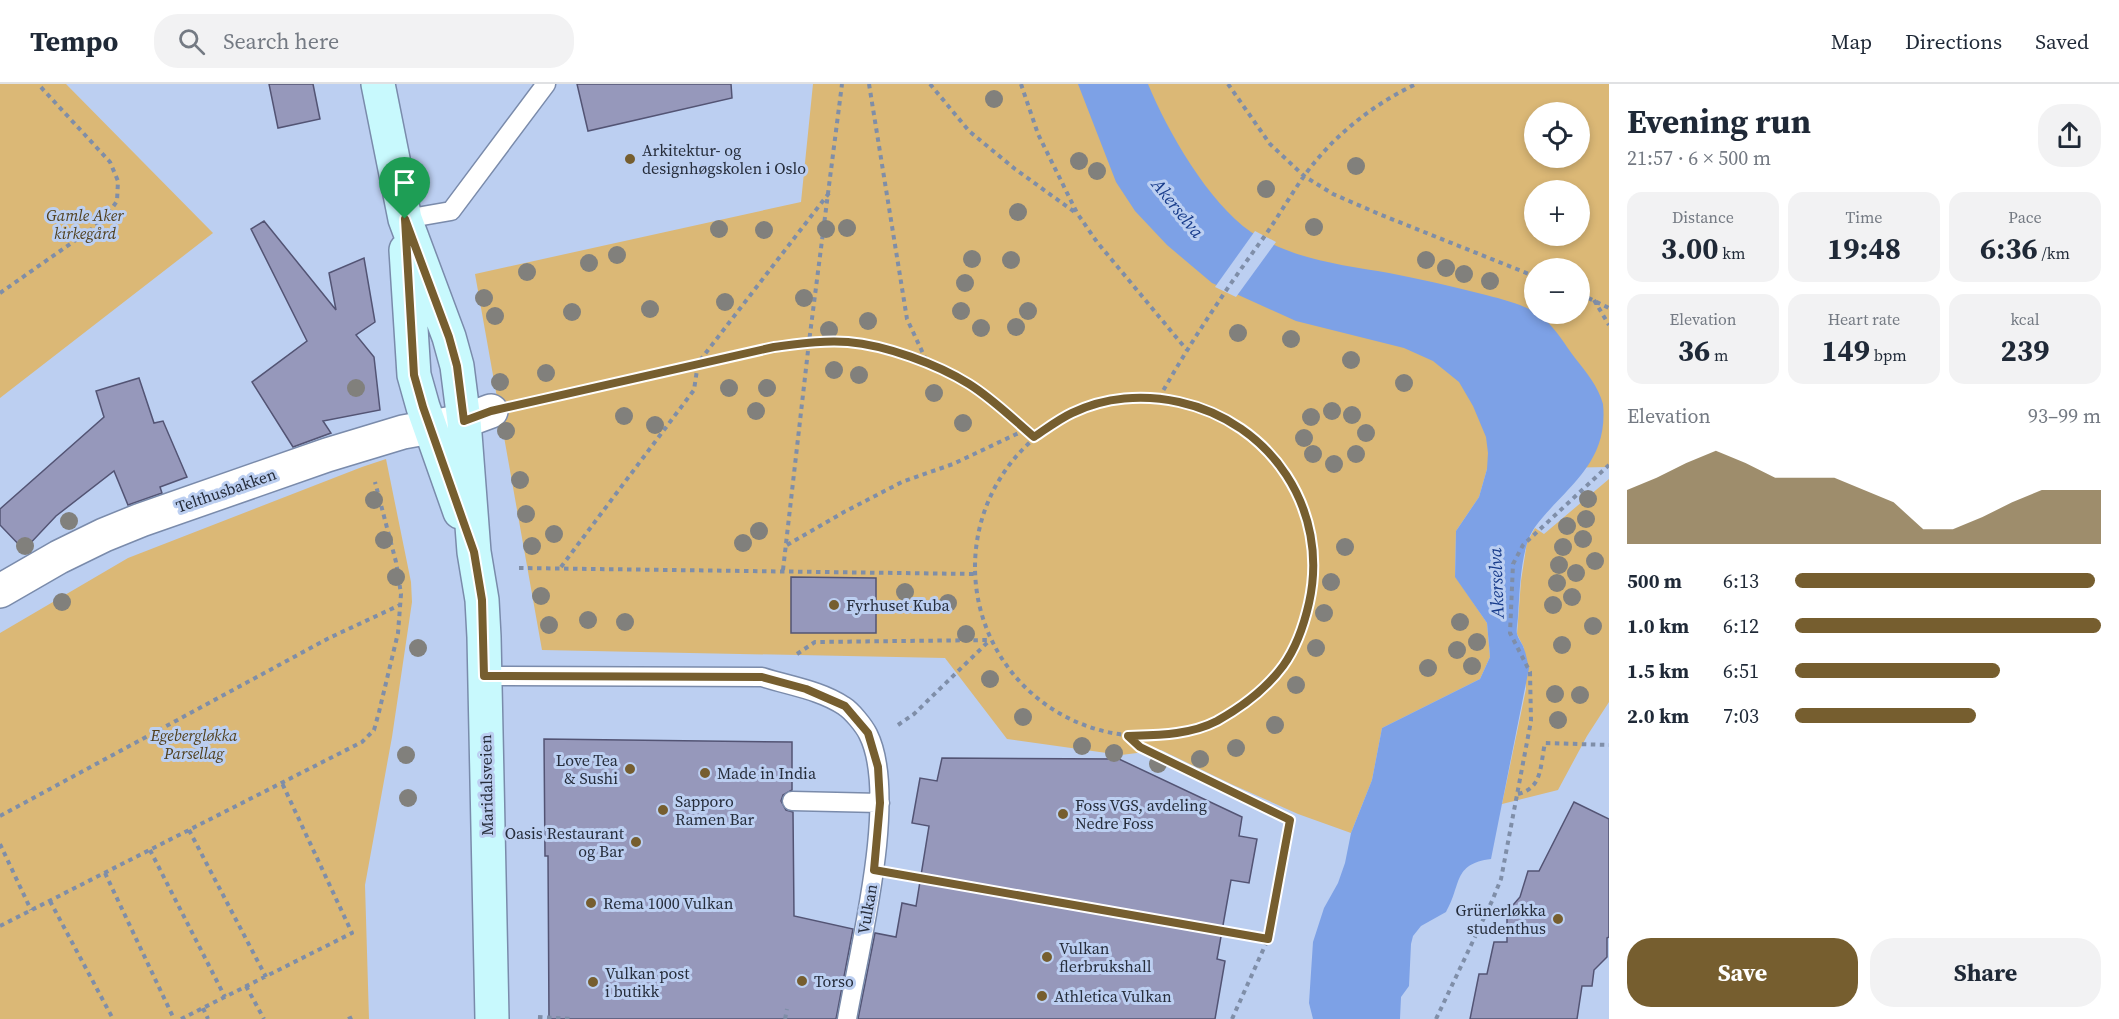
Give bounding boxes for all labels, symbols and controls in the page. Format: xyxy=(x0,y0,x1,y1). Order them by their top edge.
search box xyxy=(154,14,574,68)
text: Tempo xyxy=(30,22,118,60)
icon: search xyxy=(175,25,208,58)
text: Search here xyxy=(223,26,339,56)
text: Map xyxy=(1831,27,1872,56)
text: Directions xyxy=(1905,27,2002,56)
text: Saved xyxy=(2035,27,2089,56)
text: Evening run xyxy=(1627,99,1811,144)
map controls xyxy=(1524,102,1590,324)
button: locate xyxy=(1524,102,1590,168)
button: share xyxy=(2038,104,2101,167)
place label: Arkitektur- og designhøgskolen i Oslo xyxy=(642,139,806,179)
text: 21:57 · 6 × 500 m xyxy=(1627,144,1771,172)
marker: Arkitektur- og designhøgskolen i Oslo xyxy=(623,152,637,166)
pin xyxy=(379,157,430,219)
icon: arrive xyxy=(388,166,421,199)
water label: Akerselva xyxy=(1146,172,1210,244)
button: + xyxy=(1524,180,1590,246)
park label: Gamle Aker kirkegård xyxy=(46,204,124,244)
text: Distance xyxy=(1672,206,1734,228)
text: Time xyxy=(1845,206,1883,228)
text: Pace xyxy=(2008,206,2042,228)
text: 3.00 xyxy=(1661,228,1718,269)
text: 19:48 xyxy=(1827,228,1901,269)
text: 6:36 xyxy=(1980,228,2038,269)
text: km xyxy=(1718,242,1745,264)
text: /km xyxy=(2038,242,2070,264)
button: − xyxy=(1524,258,1590,324)
text: Elevation xyxy=(1670,308,1736,330)
text: Heart rate xyxy=(1828,308,1900,330)
text: kcal xyxy=(2010,308,2040,330)
text: 36 xyxy=(1678,330,1710,371)
text: 149 xyxy=(1821,330,1870,371)
text: 239 xyxy=(2001,330,2049,371)
text: m xyxy=(1710,344,1728,366)
text: bpm xyxy=(1870,344,1907,366)
text: Elevation xyxy=(1627,402,1711,430)
text: 93–99 m xyxy=(2028,402,2101,430)
street label: Telthusbakken xyxy=(173,462,279,517)
water label: Akerselva xyxy=(1482,547,1510,620)
text: 500 m xyxy=(1627,567,1682,595)
text: 6:13 xyxy=(1723,567,1759,595)
place label: Fyrhuset Kuba xyxy=(846,594,951,616)
marker: Fyrhuset Kuba xyxy=(827,598,841,612)
text: 1.0 km xyxy=(1627,612,1689,640)
text: 6:12 xyxy=(1723,612,1759,640)
text: 1.5 km xyxy=(1627,657,1689,685)
text: 6:51 xyxy=(1723,657,1759,685)
text: 2.0 km xyxy=(1627,702,1689,730)
text: 7:03 xyxy=(1723,702,1759,730)
park label: Egebergløkka Parsellag xyxy=(150,724,238,764)
street label: Maridalsveien xyxy=(474,734,498,836)
place label: Love Tea & Sushi xyxy=(556,749,619,789)
marker: Love Tea & Sushi xyxy=(623,762,637,776)
place label: Made in India xyxy=(717,762,817,784)
marker: Made in India xyxy=(698,766,712,780)
place label: Sapporo Ramen Bar xyxy=(675,790,755,830)
place label: Foss VGS, avdeling Nedre Foss xyxy=(1075,794,1207,834)
marker: Sapporo Ramen Bar xyxy=(656,803,670,817)
marker: Foss VGS, avdeling Nedre Foss xyxy=(1056,807,1070,821)
place label: Oasis Restaurant og Bar xyxy=(505,822,625,862)
marker: Oasis Restaurant og Bar xyxy=(629,835,643,849)
street label: Vulkan xyxy=(852,882,882,936)
place label: Rema 1000 Vulkan xyxy=(603,892,734,914)
marker: Rema 1000 Vulkan xyxy=(584,896,598,910)
place label: Grünerløkka studenthus xyxy=(1456,899,1547,939)
marker: Grünerløkka studenthus xyxy=(1551,912,1565,926)
place label: Vulkan flerbrukshall xyxy=(1059,937,1152,977)
button: Save xyxy=(1627,938,1858,1007)
button: Share xyxy=(1870,938,2101,1007)
marker: Vulkan flerbrukshall xyxy=(1040,950,1054,964)
place label: Vulkan post i butikk xyxy=(605,962,690,1002)
place label: Torso xyxy=(814,970,854,992)
marker: Torso xyxy=(795,974,809,988)
marker: Vulkan post i butikk xyxy=(586,975,600,989)
place label: Athletica Vulkan xyxy=(1054,985,1172,1007)
marker: Athletica Vulkan xyxy=(1035,989,1049,1003)

